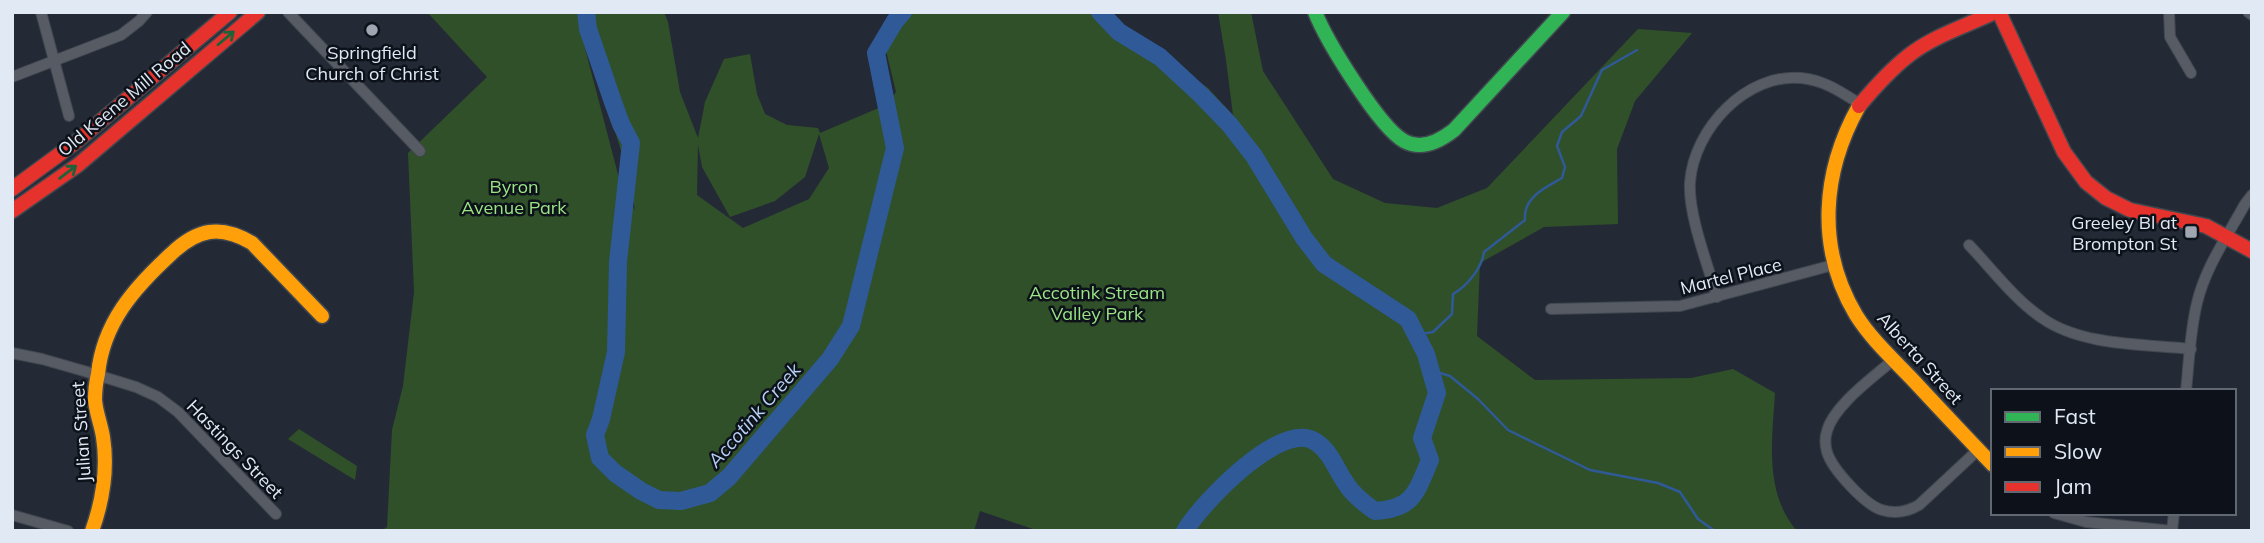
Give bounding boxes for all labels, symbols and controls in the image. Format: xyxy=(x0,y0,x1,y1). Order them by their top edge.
marker: Springfield Church of Christ xyxy=(364,22,380,38)
one-way arrow xyxy=(217,30,235,46)
street label: Old Keene Mill Road xyxy=(53,37,195,161)
place label: Springfield Church of Christ xyxy=(305,41,439,85)
one-way arrow xyxy=(58,165,77,180)
park label: Byron Avenue Park xyxy=(461,175,567,219)
place label: Greeley Bl at Brompton St xyxy=(2071,211,2177,255)
marker: Greeley Bl at Brompton St xyxy=(2183,224,2199,240)
street label: Martel Place xyxy=(1678,252,1784,300)
park label: Accotink Stream Valley Park xyxy=(1029,281,1165,325)
street label: Alberta Street xyxy=(1872,307,1968,409)
water label: Accotink Creek xyxy=(702,357,807,473)
street label: Julian Street xyxy=(66,381,96,483)
legend xyxy=(1991,389,2236,515)
street label: Hastings Street xyxy=(182,395,288,503)
text: Fast xyxy=(2054,403,2096,429)
text: Slow xyxy=(2054,438,2102,464)
text: Jam xyxy=(2054,473,2092,499)

